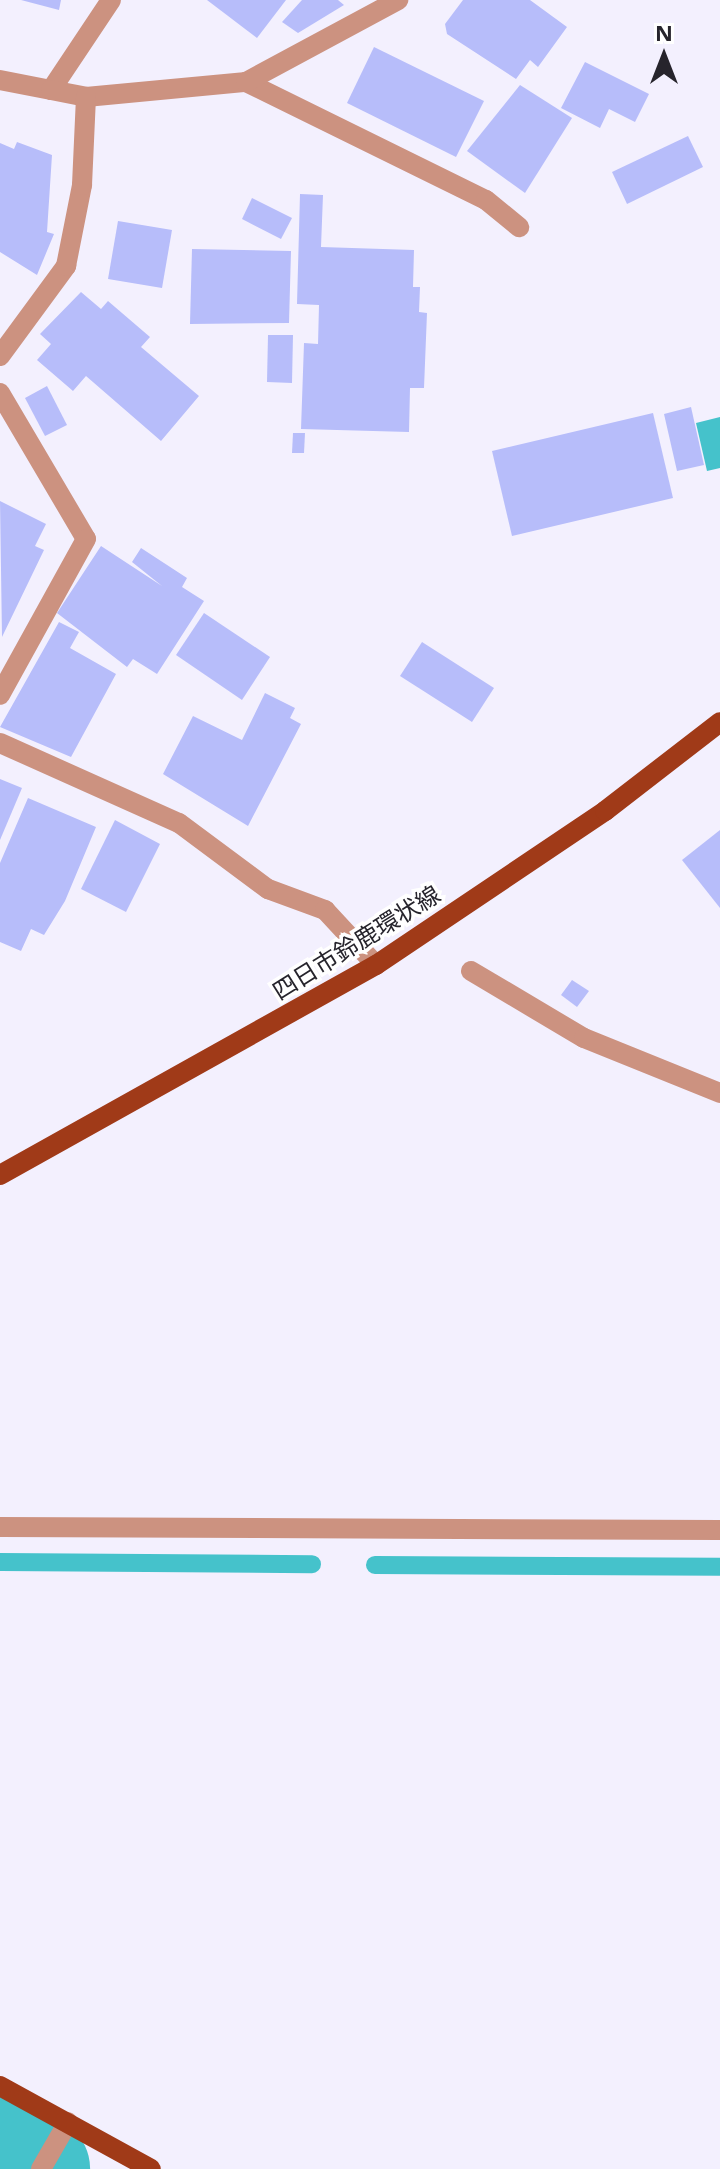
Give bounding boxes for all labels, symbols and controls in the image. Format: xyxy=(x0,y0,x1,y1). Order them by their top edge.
north arrow xyxy=(624,16,704,96)
text: N xyxy=(655,17,673,47)
street label: 四日市鈴鹿環状線 xyxy=(267,879,445,1005)

